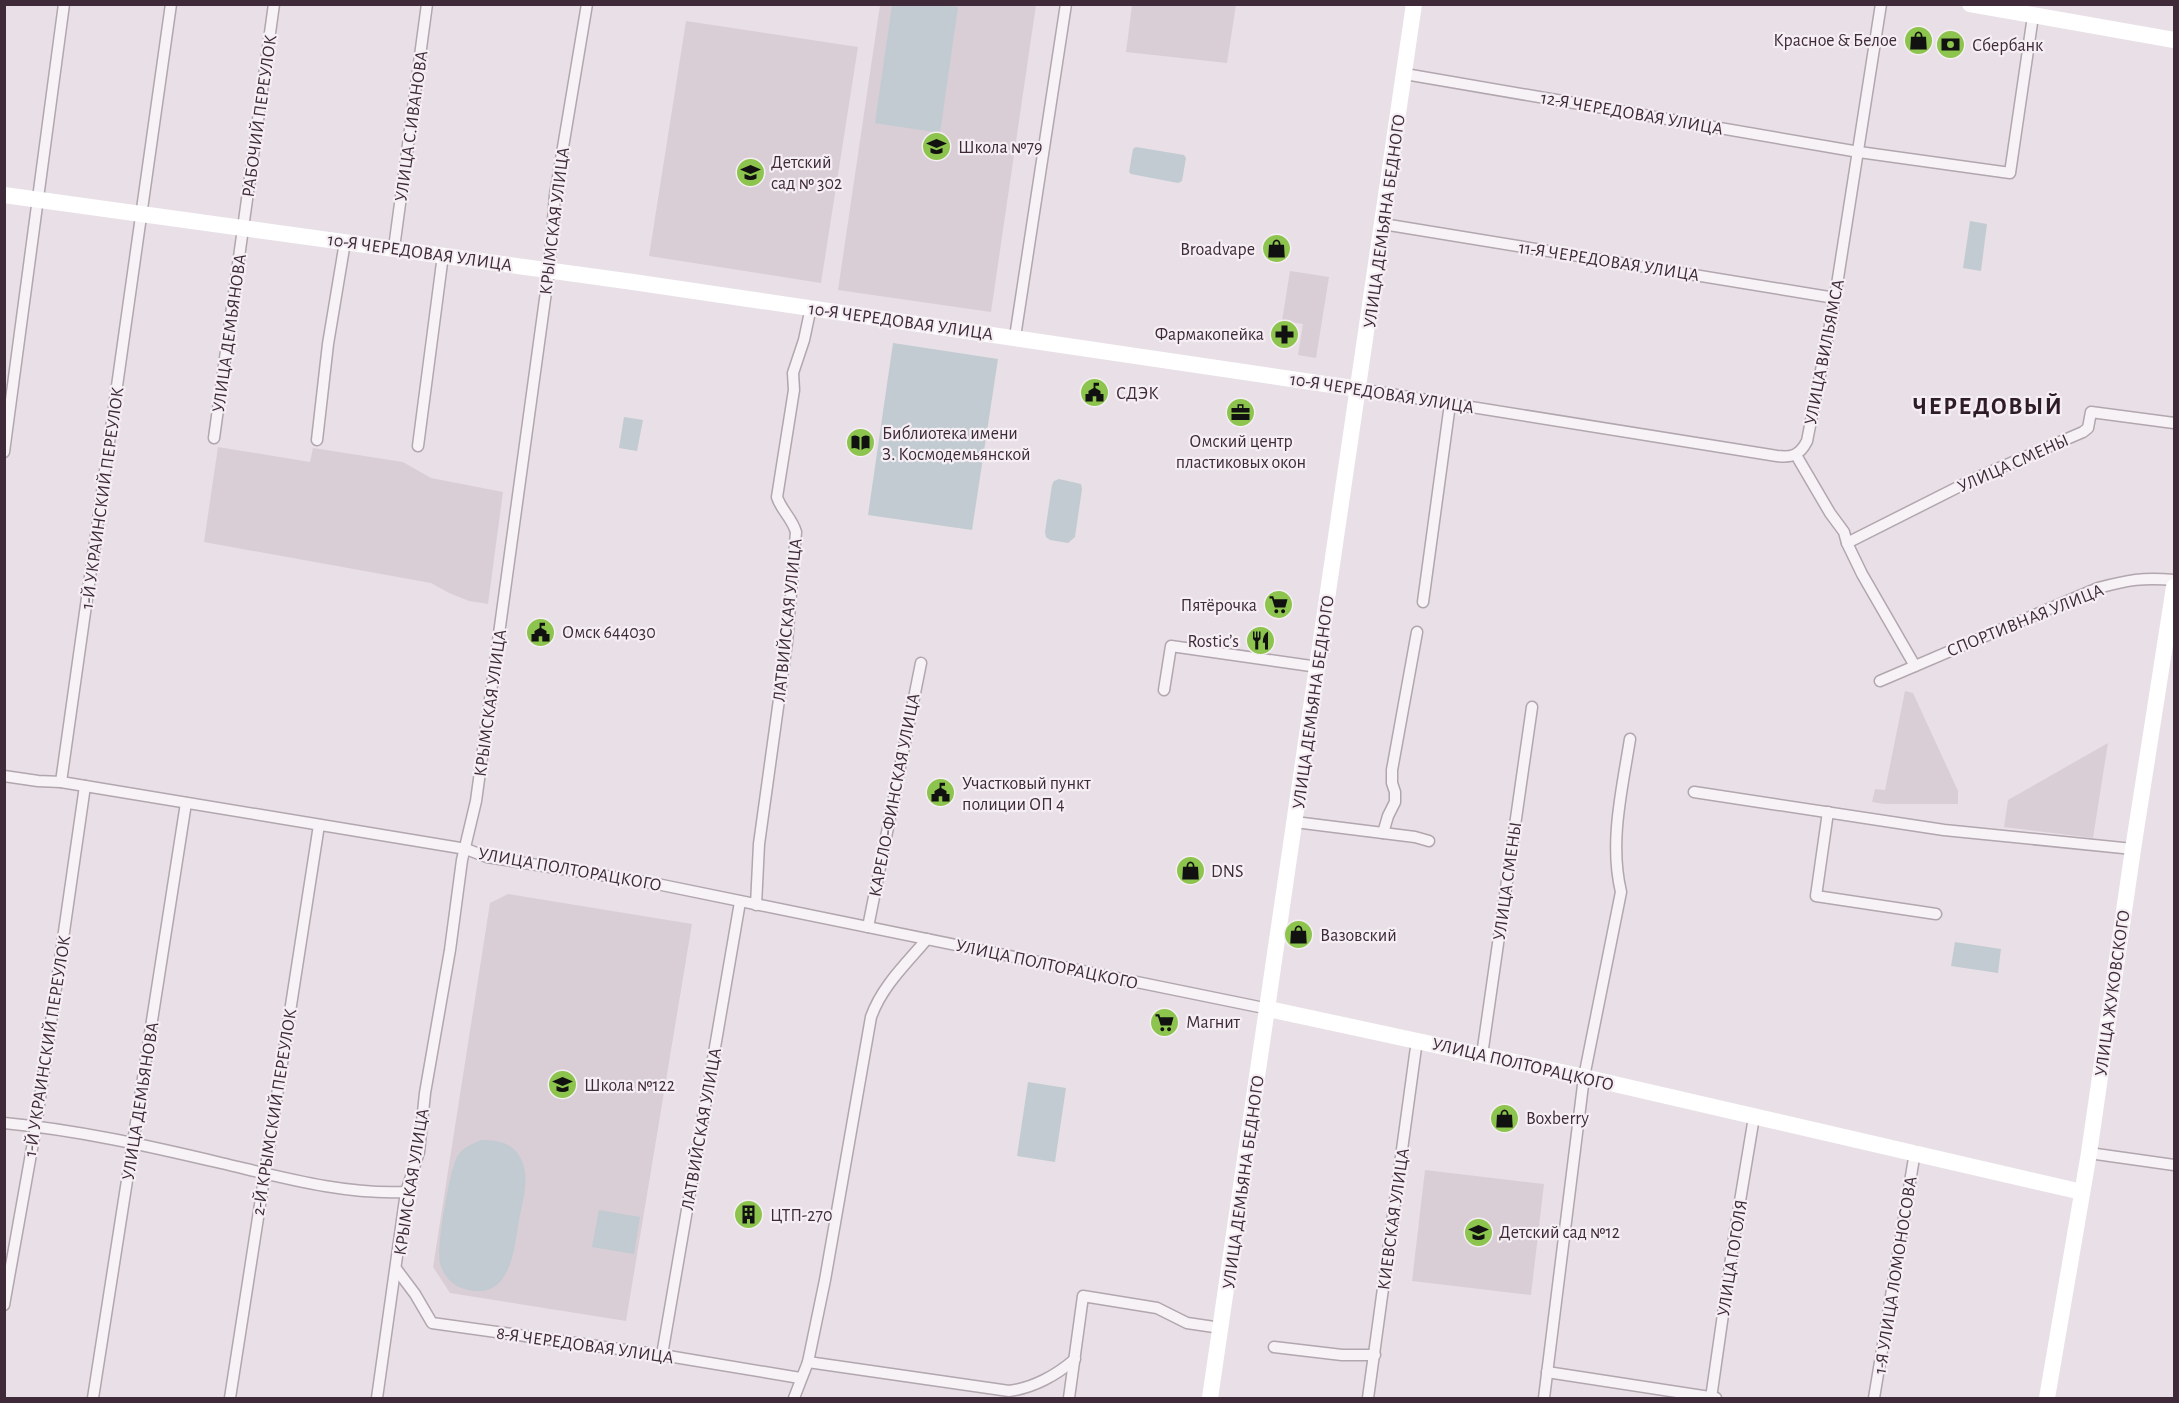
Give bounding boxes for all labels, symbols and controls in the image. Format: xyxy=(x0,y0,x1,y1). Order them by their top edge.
shop icon: Красное & Белое xyxy=(1902,24,1934,56)
bank icon: Сбербанк xyxy=(1935,29,1967,61)
place label: Красное & Белое xyxy=(1773,32,1897,50)
street label: РАБОЧИЙ ПЕРЕУЛОК xyxy=(238,33,280,198)
place label: Сбербанк xyxy=(1972,36,2044,55)
street label: УЛИЦА С.ИВАНОВА xyxy=(392,49,432,203)
street label: 12-Я ЧЕРЕДОВАЯ УЛИЦА xyxy=(1539,89,1725,139)
street label: УЛИЦА ДЕМЬЯНА БЕДНОГО xyxy=(1361,113,1409,329)
school or university icon: Школа №79 xyxy=(921,131,953,163)
place label: Школа №79 xyxy=(958,139,1042,157)
street label: КРЫМСКАЯ УЛИЦА xyxy=(537,146,573,296)
place label: Детский сад № 302 xyxy=(771,154,842,193)
school or university icon: Детский сад № 302 xyxy=(734,156,766,188)
street label: 10-Я ЧЕРЕДОВАЯ УЛИЦА xyxy=(327,231,514,275)
shop icon: Broadvape xyxy=(1260,233,1292,265)
street label: 11-Я ЧЕРЕДОВАЯ УЛИЦА xyxy=(1517,239,1701,285)
place label: Broadvape xyxy=(1180,241,1255,259)
street label: УЛИЦА ДЕМЬЯНОВА xyxy=(210,252,250,414)
street label: УЛИЦА ВИЛЬЯМСА xyxy=(1802,278,1848,426)
street label: 10-Я ЧЕРЕДОВАЯ УЛИЦА xyxy=(808,300,995,344)
pharmacy icon: Фармакопейка xyxy=(1269,318,1301,350)
place label: Фармакопейка xyxy=(1155,326,1264,344)
street label: 10-Я ЧЕРЕДОВАЯ УЛИЦА xyxy=(1289,371,1475,417)
public building icon: СДЭК xyxy=(1079,377,1111,409)
street label: 1-Й УКРАИНСКИЙ ПЕРЕУЛОК xyxy=(77,385,128,610)
place label: СДЭК xyxy=(1116,385,1159,403)
district label: ЧЕРЕДОВЫЙ xyxy=(1913,393,2063,419)
office icon: Омский центр пластиковых окон xyxy=(1225,396,1257,428)
place label: Библиотека имени З. Космодемьянской xyxy=(882,424,1030,464)
library icon: Библиотека имени З. Космодемьянской xyxy=(845,427,877,459)
street label: УЛИЦА СМЕНЫ xyxy=(1955,431,2072,496)
place label: Омский центр пластиковых окон xyxy=(1176,433,1306,472)
street label: ЛАТВИЙСКАЯ УЛИЦА xyxy=(768,537,806,703)
street label: СПОРТИВНАЯ УЛИЦА xyxy=(1944,581,2107,661)
supermarket icon: Пятёрочка xyxy=(1262,589,1294,621)
street label: УЛИЦА ДЕМЬЯНА БЕДНОГО xyxy=(1290,594,1338,810)
place label: Пятёрочка xyxy=(1180,597,1257,615)
public building icon: Омск 644030 xyxy=(525,616,557,648)
place label: Омск 644030 xyxy=(562,624,656,642)
restaurant icon: Rostic’s xyxy=(1244,625,1276,657)
street label: КРЫМСКАЯ УЛИЦА xyxy=(472,628,510,778)
place label: Rostic’s xyxy=(1187,633,1239,651)
street label: КАРЕЛО-ФИНСКАЯ УЛИЦА xyxy=(866,691,924,899)
place label: Участковый пункт полиции ОП 4 xyxy=(962,775,1091,814)
public building icon: Участковый пункт полиции ОП 4 xyxy=(925,777,957,809)
street label: УЛИЦА СМЕНЫ xyxy=(1491,821,1525,942)
street label: УЛИЦА ПОЛТОРАЦКОГО xyxy=(477,845,663,895)
shop icon: DNS xyxy=(1174,855,1206,887)
place label: DNS xyxy=(1211,863,1243,881)
street label: УЛИЦА ЖУКОВСКОГО xyxy=(2092,909,2134,1078)
shop icon: Вазовский xyxy=(1283,919,1315,951)
place label: Вазовский xyxy=(1320,927,1397,945)
street label: 1-Й УКРАИНСКИЙ ПЕРЕУЛОК xyxy=(20,933,74,1158)
street label: УЛИЦА ПОЛТОРАЦКОГО xyxy=(954,937,1140,993)
supermarket icon: Магнит xyxy=(1149,1006,1181,1038)
street label: 2-Й КРЫМСКИЙ ПЕРЕУЛОК xyxy=(248,1007,300,1217)
place label: Магнит xyxy=(1186,1014,1241,1032)
street label: УЛИЦА ДЕМЬЯНОВА xyxy=(120,1020,162,1182)
street label: УЛИЦА ПОЛТОРАЦКОГО xyxy=(1430,1035,1615,1095)
street label: ЛАТВИЙСКАЯ УЛИЦА xyxy=(677,1046,725,1212)
school or university icon: Школа №122 xyxy=(547,1069,579,1101)
street label: УЛИЦА ДЕМЬЯНА БЕДНОГО xyxy=(1220,1074,1268,1290)
place label: Школа №122 xyxy=(584,1077,675,1095)
shop icon: Boxberry xyxy=(1489,1102,1521,1134)
street label: КРЫМСКАЯ УЛИЦА xyxy=(391,1107,433,1257)
place label: Boxberry xyxy=(1526,1110,1589,1128)
street label: КИЕВСКАЯ УЛИЦА xyxy=(1375,1147,1413,1291)
street label: 1-Я УЛИЦА ЛОМОНОСОВА xyxy=(1871,1175,1921,1375)
street label: УЛИЦА ГОГОЛЯ xyxy=(1715,1198,1751,1318)
building icon: ЦТП-270 xyxy=(733,1199,765,1231)
place label: ЦТП-270 xyxy=(770,1207,832,1225)
school or university icon: Детский сад №12 xyxy=(1462,1216,1494,1248)
place label: Детский сад №12 xyxy=(1499,1224,1620,1242)
street label: 8-Я ЧЕРЕДОВАЯ УЛИЦА xyxy=(495,1325,675,1367)

